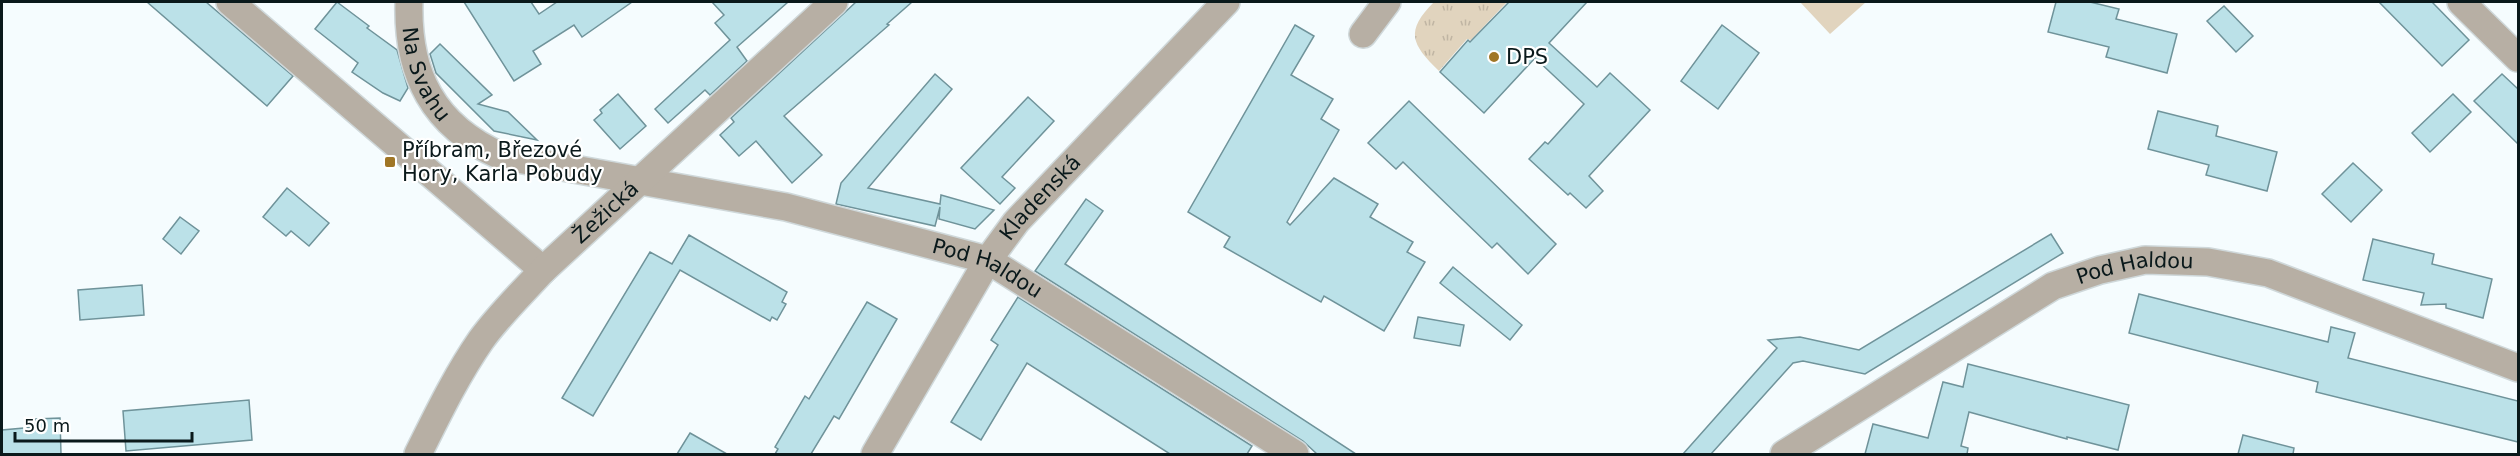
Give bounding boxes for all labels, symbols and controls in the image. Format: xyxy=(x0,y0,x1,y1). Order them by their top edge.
street label: Na Svahu xyxy=(397,26,455,126)
place label: DPS xyxy=(1506,45,1548,69)
marker: DPS xyxy=(1487,50,1501,64)
place label: Příbram, Březové Hory, Karla Pobudy xyxy=(402,138,603,186)
street label: Kladenská xyxy=(995,150,1086,245)
marker: Příbram, Březové Hory, Karla Pobudy xyxy=(383,155,397,169)
street label: Žežická xyxy=(567,176,643,248)
street label: Pod Haldou xyxy=(930,234,1047,303)
street label: Pod Haldou xyxy=(2073,248,2194,289)
scale bar xyxy=(15,405,192,443)
text: 50 m xyxy=(24,415,70,436)

